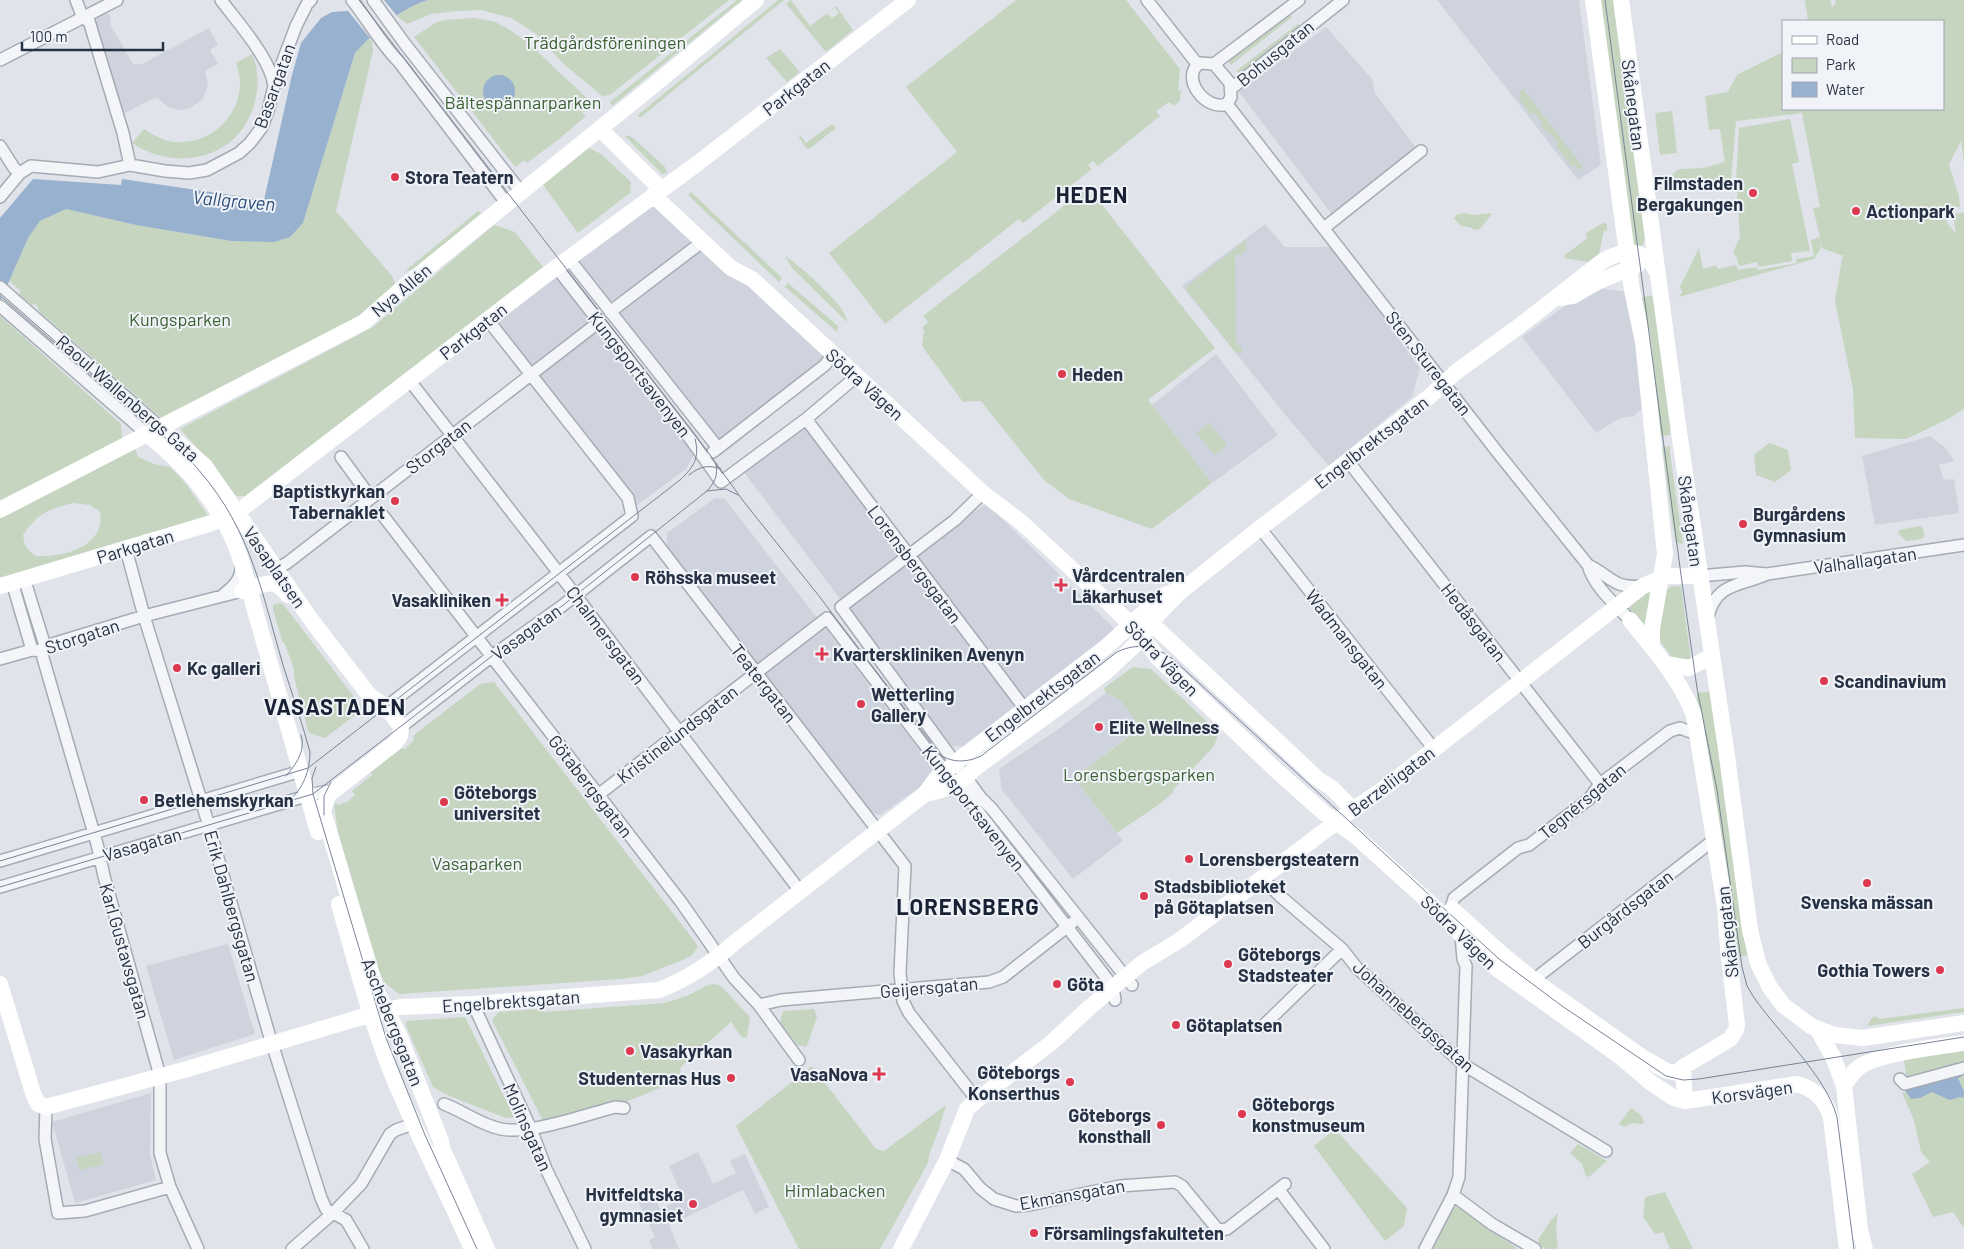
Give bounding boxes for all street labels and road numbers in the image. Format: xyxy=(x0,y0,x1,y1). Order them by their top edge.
street label: Bohusgatan xyxy=(1232,15,1318,91)
street label: Basargatan xyxy=(248,41,300,131)
street label: Parkgatan xyxy=(758,54,834,120)
street label: Skånegatan xyxy=(1617,58,1651,152)
street label: Nya Allén xyxy=(367,259,435,321)
street label: Parkgatan xyxy=(435,298,511,364)
street label: Sten Sturegatan xyxy=(1381,306,1477,420)
street label: Kungsportsavenyen xyxy=(584,307,696,441)
street label: Raoul Wallenbergs Gata xyxy=(52,330,204,466)
street label: Södra Vägen xyxy=(822,343,908,425)
street label: Engelbrektsgatan xyxy=(1310,391,1432,493)
street label: Storgatan xyxy=(401,414,475,478)
street label: Skånegatan xyxy=(1674,474,1708,568)
street label: Lorensbergsgatan xyxy=(863,500,967,628)
street label: Vasaplatsen xyxy=(239,522,311,612)
street label: Parkgatan xyxy=(94,524,176,568)
street label: Valhallagatan xyxy=(1812,542,1918,578)
street label: Hedåsgatan xyxy=(1437,578,1511,666)
street label: Chalmersgatan xyxy=(562,581,650,689)
street label: Wadmansgatan xyxy=(1301,585,1393,693)
street label: Vasagatan xyxy=(487,599,565,665)
street label: Storgatan xyxy=(42,614,122,658)
street label: Södra Vägen xyxy=(1120,615,1204,701)
street label: Teatergatan xyxy=(726,639,802,727)
street label: Engelbrektsgatan xyxy=(980,646,1104,746)
street label: Kristinelundsgatan xyxy=(612,680,742,788)
street label: Götabergsgatan xyxy=(544,730,638,842)
street label: Kungsportsavenyen xyxy=(918,741,1030,875)
street label: Berzeliigatan xyxy=(1343,741,1439,821)
street label: Tegnérsgatan xyxy=(1534,758,1630,844)
street label: Vasagatan xyxy=(100,822,184,866)
street label: Erik Dahlbergsgatan xyxy=(200,828,264,984)
street label: Burgårdsgatan xyxy=(1573,865,1677,953)
street label: Karl Gustavsgatan xyxy=(95,881,155,1021)
street label: Skånegatan xyxy=(1711,885,1743,979)
street label: Södra Vägen xyxy=(1416,890,1502,974)
street label: Aschebergsgatan xyxy=(357,955,429,1089)
street label: Johannebergsgatan xyxy=(1349,956,1479,1076)
street label: Geijersgatan xyxy=(879,972,979,1002)
street label: Engelbrektsgatan xyxy=(441,985,581,1017)
street label: Korsvägen xyxy=(1710,1075,1794,1109)
street label: Molinsgatan xyxy=(499,1080,557,1174)
street label: Ekmansgatan xyxy=(1018,1174,1126,1214)

